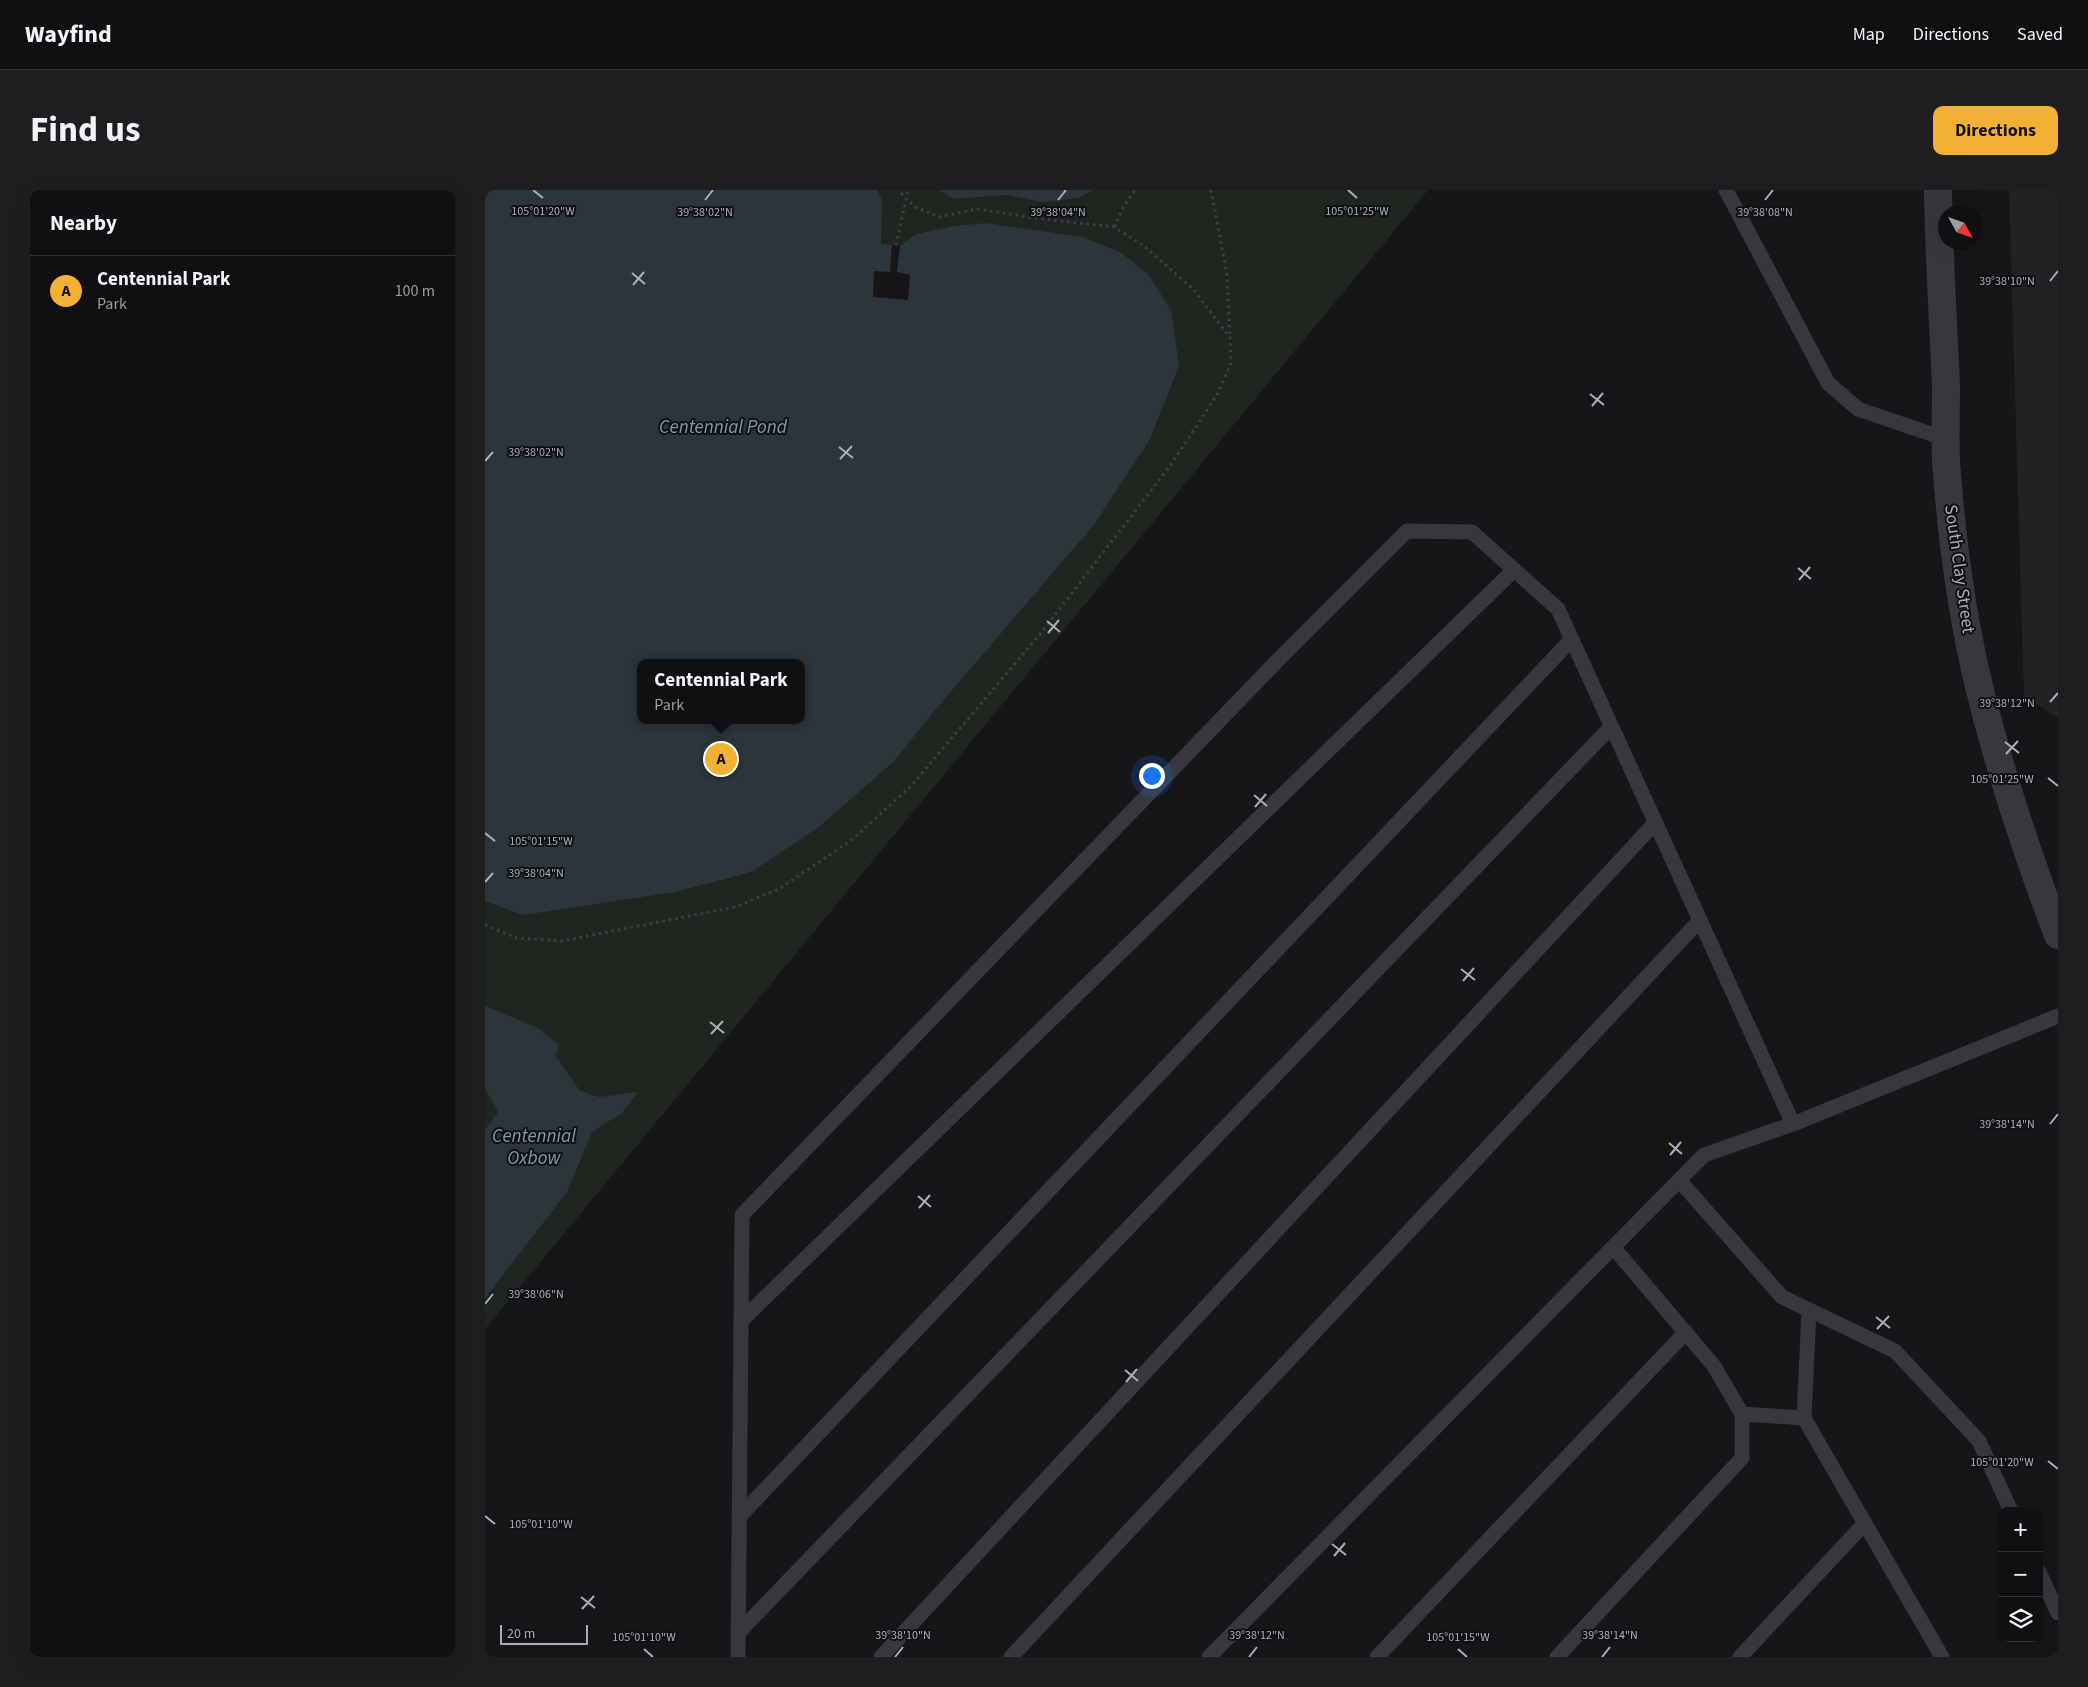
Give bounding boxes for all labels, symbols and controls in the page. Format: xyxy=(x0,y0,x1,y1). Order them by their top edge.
text: Wayfind xyxy=(25,17,112,52)
text: Map xyxy=(1853,22,1885,47)
text: Directions xyxy=(1913,22,1989,47)
text: Saved xyxy=(2017,22,2063,47)
text: Find us xyxy=(30,105,140,155)
button: Directions xyxy=(1933,106,2058,155)
text: 105°01'20"W xyxy=(511,203,575,220)
text: 105°01'25"W xyxy=(1325,203,1389,220)
text: 39°38'02"N xyxy=(677,204,733,221)
text: 39°38'04"N xyxy=(1030,204,1086,221)
text: 39°38'08"N xyxy=(1737,204,1793,221)
north arrow xyxy=(1938,205,1983,250)
text: Nearby xyxy=(50,208,117,238)
text: Centennial Park xyxy=(97,266,230,293)
text: 39°38'10"N xyxy=(1979,273,2035,290)
text: A xyxy=(61,280,71,302)
text: 100 m xyxy=(395,280,435,302)
text: Park xyxy=(97,293,127,315)
water label: Centennial Pond xyxy=(659,414,788,441)
text: 39°38'02"N xyxy=(508,444,564,461)
street label: South Clay Street xyxy=(1938,503,1981,635)
popup xyxy=(637,659,805,724)
text: Centennial Park xyxy=(654,667,788,694)
text: Park xyxy=(654,694,684,716)
text: 39°38'12"N xyxy=(1979,695,2035,712)
pin: A xyxy=(705,740,737,778)
your location xyxy=(1139,763,1165,789)
text: 105°01'25"W xyxy=(1970,771,2034,788)
text: 105°01'15"W xyxy=(509,833,573,850)
text: 39°38'04"N xyxy=(508,865,564,882)
text: 39°38'14"N xyxy=(1979,1116,2035,1133)
water label: Centennial Oxbow xyxy=(492,1123,576,1172)
text: 39°38'06"N xyxy=(508,1286,564,1303)
text: 105°01'20"W xyxy=(1970,1454,2034,1471)
map controls xyxy=(1998,1507,2043,1642)
button: + xyxy=(1998,1507,2043,1552)
text: 105°01'10"W xyxy=(509,1516,573,1533)
button: − xyxy=(1998,1552,2043,1597)
button: layers xyxy=(1998,1597,2043,1642)
scale bar xyxy=(500,1622,587,1645)
text: 20 m xyxy=(507,1624,535,1644)
text: 39°38'10"N xyxy=(875,1627,931,1644)
text: 39°38'12"N xyxy=(1229,1627,1285,1644)
text: 39°38'14"N xyxy=(1582,1627,1638,1644)
text: 105°01'10"W xyxy=(612,1629,676,1646)
text: 105°01'15"W xyxy=(1426,1629,1490,1646)

